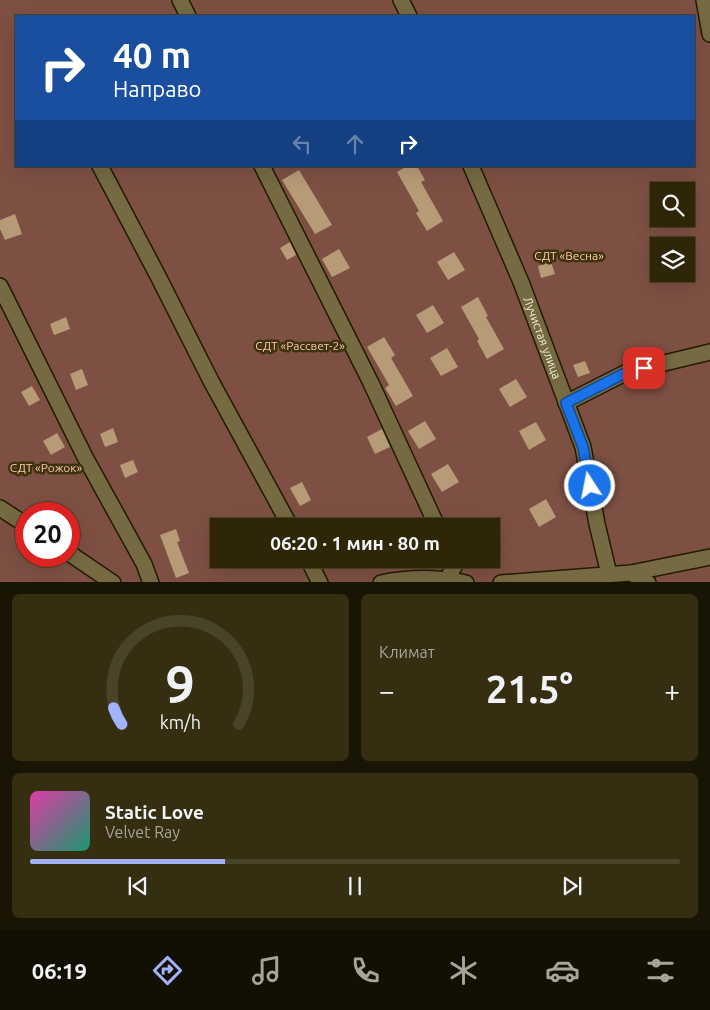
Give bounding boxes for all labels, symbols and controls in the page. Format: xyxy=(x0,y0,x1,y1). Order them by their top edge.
icon: right xyxy=(30,35,95,100)
text: 40 m xyxy=(113,35,191,75)
text: Направо xyxy=(113,76,201,101)
icon: left xyxy=(288,130,316,158)
icon: ahead xyxy=(341,130,369,158)
icon: right xyxy=(394,130,422,158)
map controls xyxy=(650,182,695,282)
button: search xyxy=(650,182,695,227)
button: layers xyxy=(650,237,695,282)
park label: СДТ «Весна» xyxy=(534,249,604,262)
street label: Лучистая улица xyxy=(521,295,564,381)
park label: СДТ «Рассвет-2» xyxy=(255,339,345,352)
pin xyxy=(623,347,665,389)
icon: arrive xyxy=(630,354,658,382)
position arrow xyxy=(563,459,615,511)
park label: СДТ «Рожок» xyxy=(10,461,83,474)
speed limit sign: 20 xyxy=(15,502,80,567)
text: 06:20 · 1 мин · 80 m xyxy=(270,532,440,554)
text: Климат xyxy=(379,643,435,661)
text: 9 xyxy=(166,655,195,713)
text: 21.5° xyxy=(486,668,573,710)
text: − xyxy=(379,675,395,706)
text: + xyxy=(664,675,680,706)
text: km/h xyxy=(160,712,201,732)
text: Static Love xyxy=(105,801,204,823)
text: Velvet Ray xyxy=(105,823,180,841)
icon: previous xyxy=(124,872,152,900)
icon: pause xyxy=(341,872,369,900)
icon: next xyxy=(558,872,586,900)
icon: directions xyxy=(150,953,185,988)
icon: music xyxy=(249,953,284,988)
icon: phone xyxy=(348,953,383,988)
icon: climate xyxy=(446,953,481,988)
icon: car xyxy=(545,953,580,988)
icon: filters xyxy=(643,953,678,988)
text: 06:19 xyxy=(32,958,87,983)

